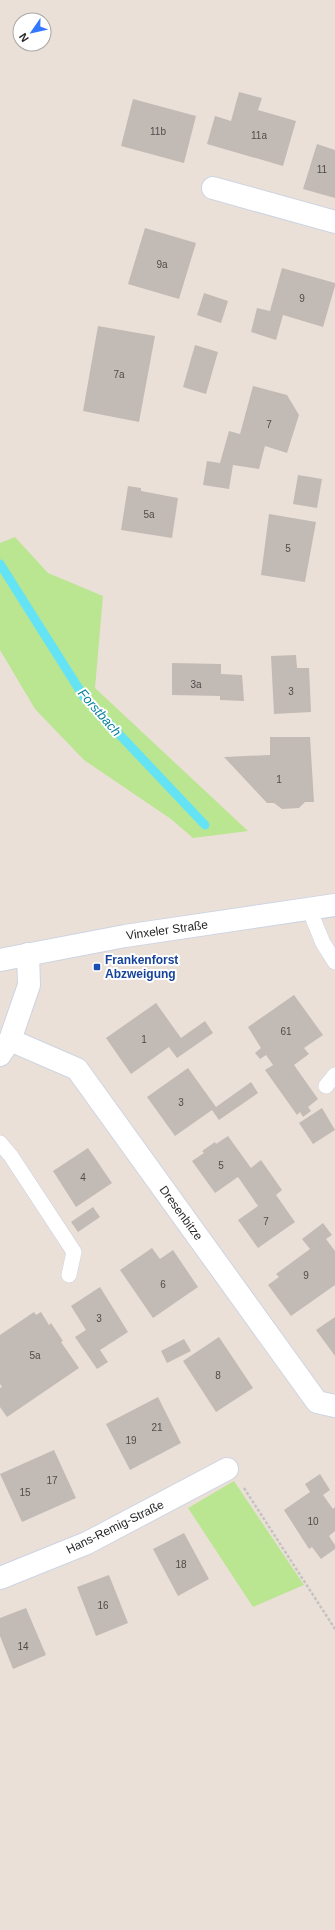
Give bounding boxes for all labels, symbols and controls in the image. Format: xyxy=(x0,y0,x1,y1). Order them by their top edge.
north arrow xyxy=(12,12,52,52)
text: N xyxy=(16,31,31,44)
house number: 11b xyxy=(150,126,166,137)
house number: 11a xyxy=(251,130,267,141)
house number: 11 xyxy=(317,164,328,175)
house number: 9a xyxy=(156,259,168,270)
house number: 9 xyxy=(299,293,305,304)
house number: 7a xyxy=(113,369,125,380)
house number: 7 xyxy=(266,419,272,430)
house number: 5a xyxy=(143,509,155,520)
house number: 5 xyxy=(285,543,291,554)
house number: 3a xyxy=(190,679,202,690)
water label: Forstbach xyxy=(75,686,124,739)
house number: 3 xyxy=(288,686,294,697)
house number: 1 xyxy=(276,774,282,785)
street label: Vinxeler Straße xyxy=(125,917,209,943)
place label: Frankenforst Abzweigung xyxy=(105,953,178,981)
marker: Frankenforst Abzweigung xyxy=(92,962,102,972)
house number: 61 xyxy=(280,1026,292,1037)
house number: 1 xyxy=(141,1034,147,1045)
house number: 3 xyxy=(178,1097,184,1108)
house number: 5 xyxy=(218,1160,224,1171)
house number: 4 xyxy=(80,1172,86,1183)
street label: Dresenbitze xyxy=(157,1183,206,1243)
house number: 7 xyxy=(263,1216,269,1227)
house number: 9 xyxy=(303,1270,309,1281)
house number: 6 xyxy=(160,1279,166,1290)
house number: 3 xyxy=(96,1313,102,1324)
house number: 5a xyxy=(29,1350,41,1361)
house number: 8 xyxy=(215,1370,221,1381)
house number: 21 xyxy=(151,1422,163,1433)
house number: 19 xyxy=(125,1435,137,1446)
house number: 17 xyxy=(46,1475,58,1486)
house number: 15 xyxy=(19,1487,31,1498)
street label: Hans-Remig-Straße xyxy=(64,1497,166,1557)
house number: 10 xyxy=(307,1516,319,1527)
house number: 18 xyxy=(175,1559,187,1570)
house number: 16 xyxy=(97,1600,109,1611)
house number: 14 xyxy=(17,1641,29,1652)

